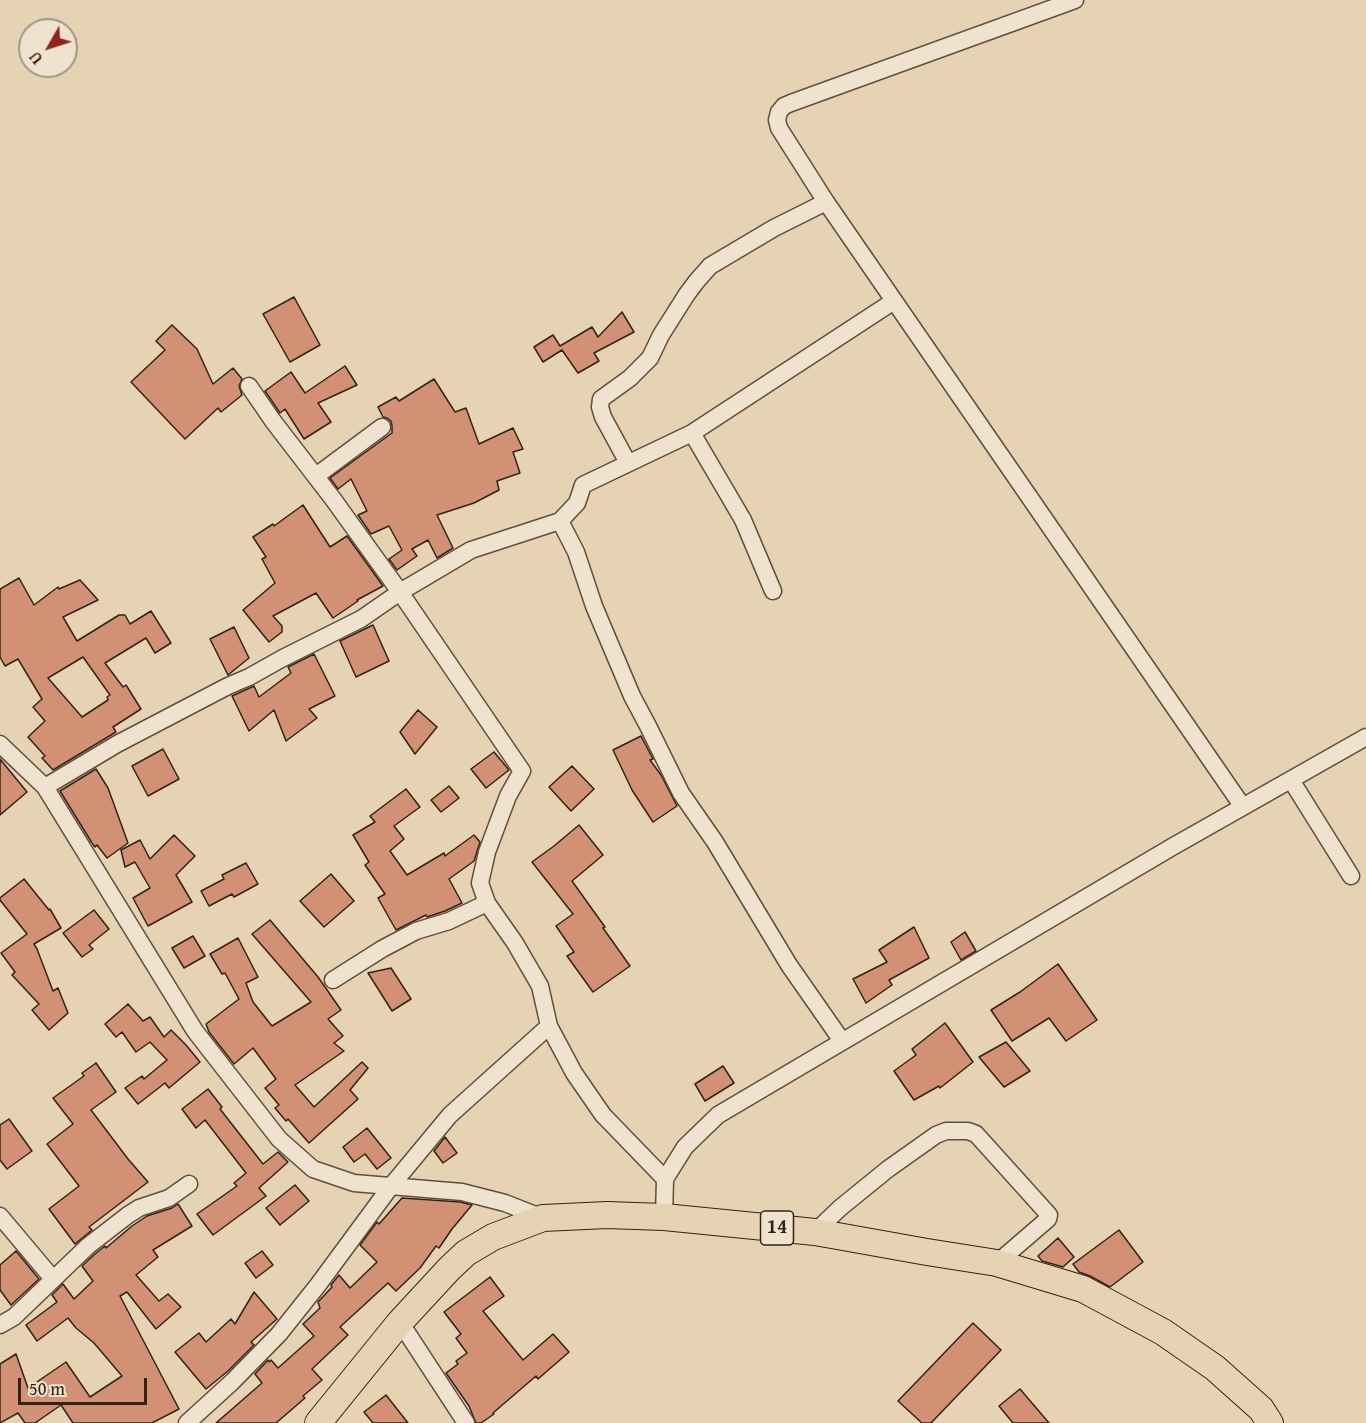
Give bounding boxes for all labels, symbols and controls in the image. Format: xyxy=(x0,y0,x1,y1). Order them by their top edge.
north arrow xyxy=(18,18,78,78)
text: U xyxy=(23,46,48,70)
road number: 14 xyxy=(760,1211,794,1245)
scale bar xyxy=(21,1366,150,1404)
text: 50 m xyxy=(29,1375,65,1402)

